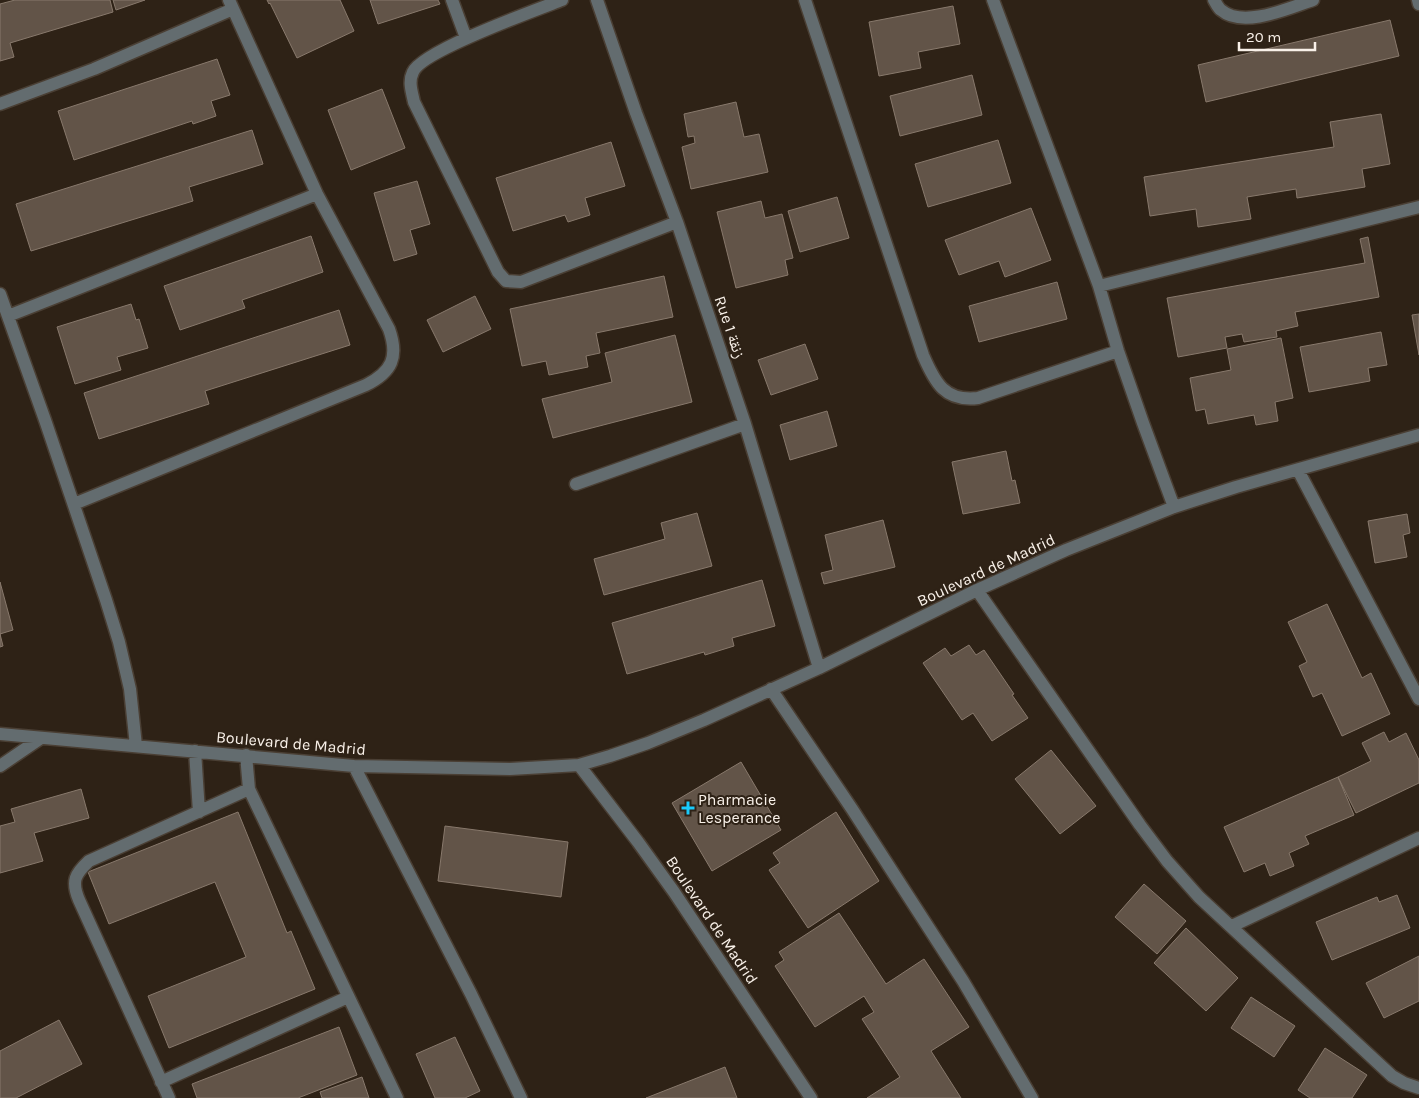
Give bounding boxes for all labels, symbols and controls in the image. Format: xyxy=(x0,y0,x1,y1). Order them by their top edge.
scale bar xyxy=(1239,20,1315,52)
text: 20 m xyxy=(1246,28,1281,46)
street label: Rue 1 زنقة xyxy=(711,293,749,361)
street label: Boulevard de Madrid xyxy=(914,530,1058,610)
street label: Boulevard de Madrid xyxy=(215,727,367,759)
place label: Pharmacie Lesperance xyxy=(698,790,780,827)
marker: Pharmacie Lesperance xyxy=(682,802,694,814)
street label: Boulevard de Madrid xyxy=(662,852,762,988)

